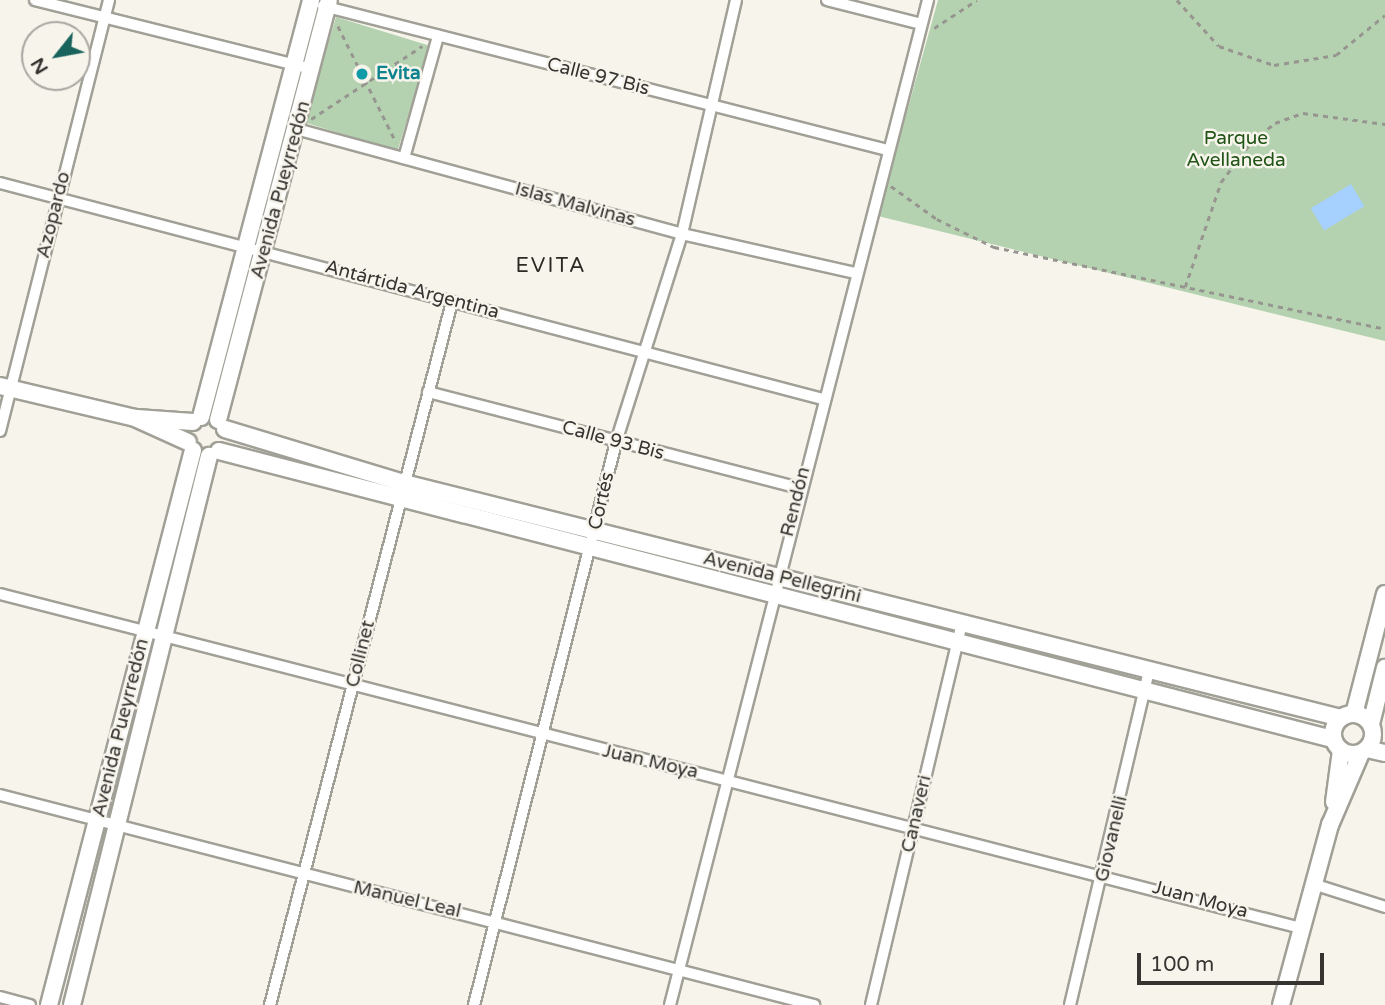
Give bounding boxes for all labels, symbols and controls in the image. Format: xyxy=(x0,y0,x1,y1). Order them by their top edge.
north arrow xyxy=(21,21,91,91)
street label: Calle 97 Bis xyxy=(544,53,652,101)
text: N xyxy=(26,54,53,78)
place label: Evita xyxy=(376,63,421,85)
marker: Evita xyxy=(354,66,370,82)
street label: Avenida Pueyrredón xyxy=(246,99,316,281)
park label: Parque Avellaneda xyxy=(1186,128,1286,172)
street label: Azopardo xyxy=(32,169,76,261)
street label: Islas Malvinas xyxy=(512,178,638,232)
district label: EVITA xyxy=(516,253,586,279)
street label: Antártida Argentina xyxy=(322,256,502,324)
street label: Calle 93 Bis xyxy=(559,416,667,466)
street label: Rendón xyxy=(776,465,816,539)
street label: Cortés xyxy=(584,470,620,532)
street label: Avenida Pellegrini xyxy=(701,547,863,609)
street label: Collinet xyxy=(342,618,380,690)
street label: Avenida Pueyrredón xyxy=(88,636,154,820)
street label: Juan Moya xyxy=(600,740,700,784)
street label: Canaveri xyxy=(897,773,937,855)
street label: Giovanelli xyxy=(1091,794,1133,884)
street label: Juan Moya xyxy=(1150,876,1250,924)
street label: Manuel Leal xyxy=(351,877,463,923)
scale bar xyxy=(1140,939,1327,983)
text: 100 m xyxy=(1150,952,1214,977)

